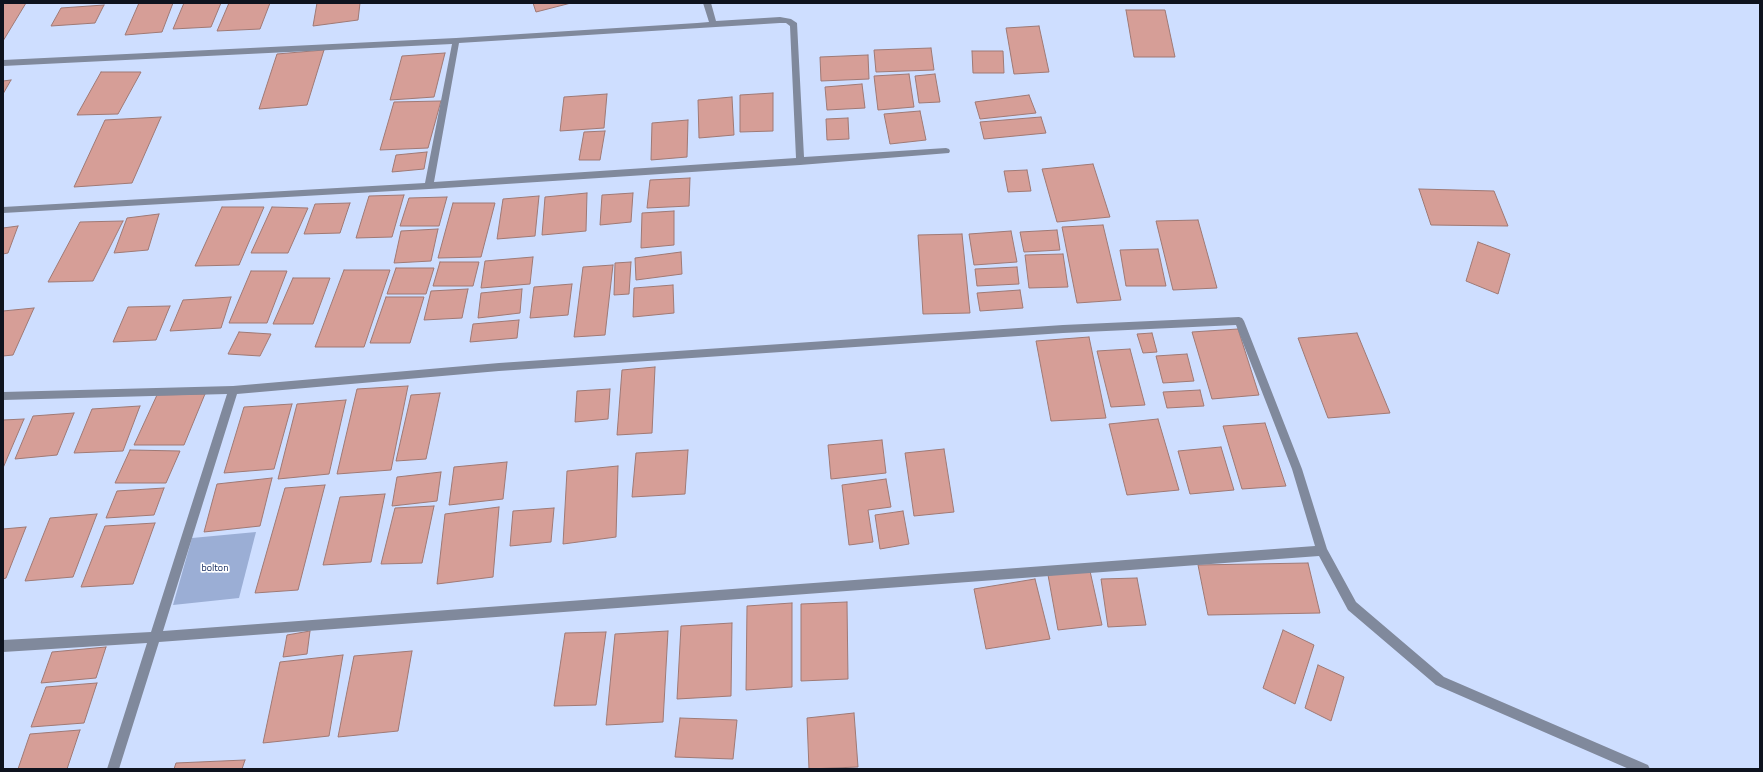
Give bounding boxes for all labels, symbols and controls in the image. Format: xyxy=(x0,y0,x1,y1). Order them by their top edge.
park label: bolton xyxy=(201,563,229,575)

